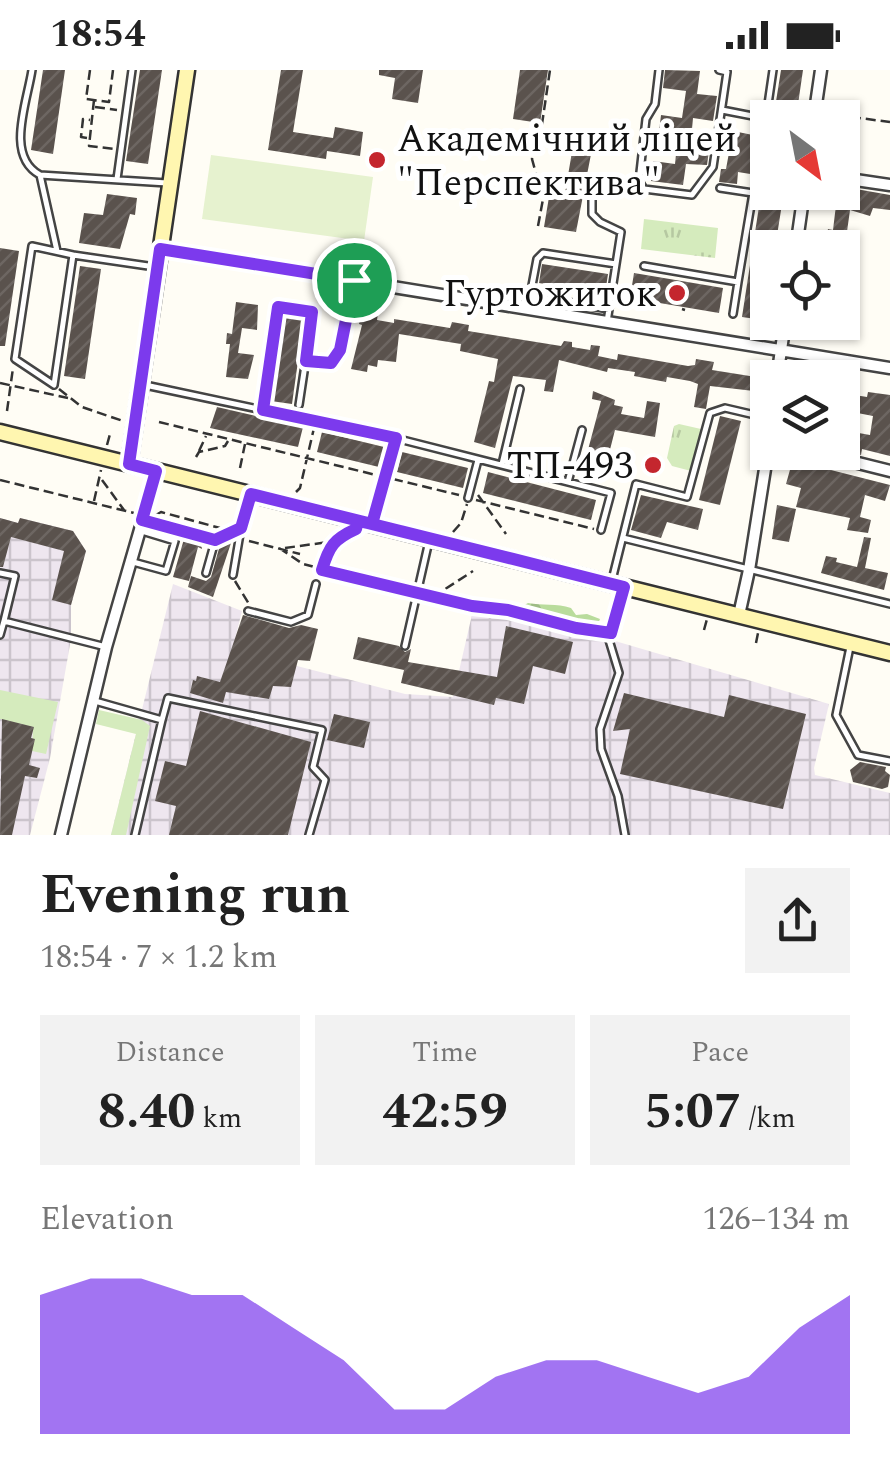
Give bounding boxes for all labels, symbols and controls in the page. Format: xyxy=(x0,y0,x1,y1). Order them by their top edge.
text: 18:54 xyxy=(50,6,145,64)
north arrow xyxy=(750,100,860,210)
map controls xyxy=(750,100,860,470)
place label: Академічний ліцей "Перспектива" xyxy=(397,111,737,213)
marker: Академічний ліцей "Перспектива" xyxy=(366,149,388,171)
button: locate xyxy=(750,230,860,340)
pin xyxy=(312,238,397,323)
icon: arrive xyxy=(327,253,382,308)
place label: Гуртожиток xyxy=(443,266,657,324)
marker: Гуртожиток xyxy=(666,282,688,304)
button: layers xyxy=(750,360,860,470)
place label: ТП-493 xyxy=(506,438,633,496)
marker: ТП-493 xyxy=(642,454,664,476)
text: Evening run xyxy=(40,854,350,937)
button: share xyxy=(745,868,850,973)
text: 18:54 · 7 × 1.2 km xyxy=(40,933,277,982)
text: Distance xyxy=(115,1031,225,1074)
text: Time xyxy=(412,1031,478,1074)
text: Pace xyxy=(691,1031,749,1074)
text: 8.40 xyxy=(98,1074,195,1150)
text: 42:59 xyxy=(382,1074,508,1150)
text: 5:07 xyxy=(644,1074,742,1150)
text: km xyxy=(195,1097,242,1140)
text: /km xyxy=(742,1097,796,1140)
text: Elevation xyxy=(40,1195,174,1244)
text: 126–134 m xyxy=(702,1195,850,1244)

